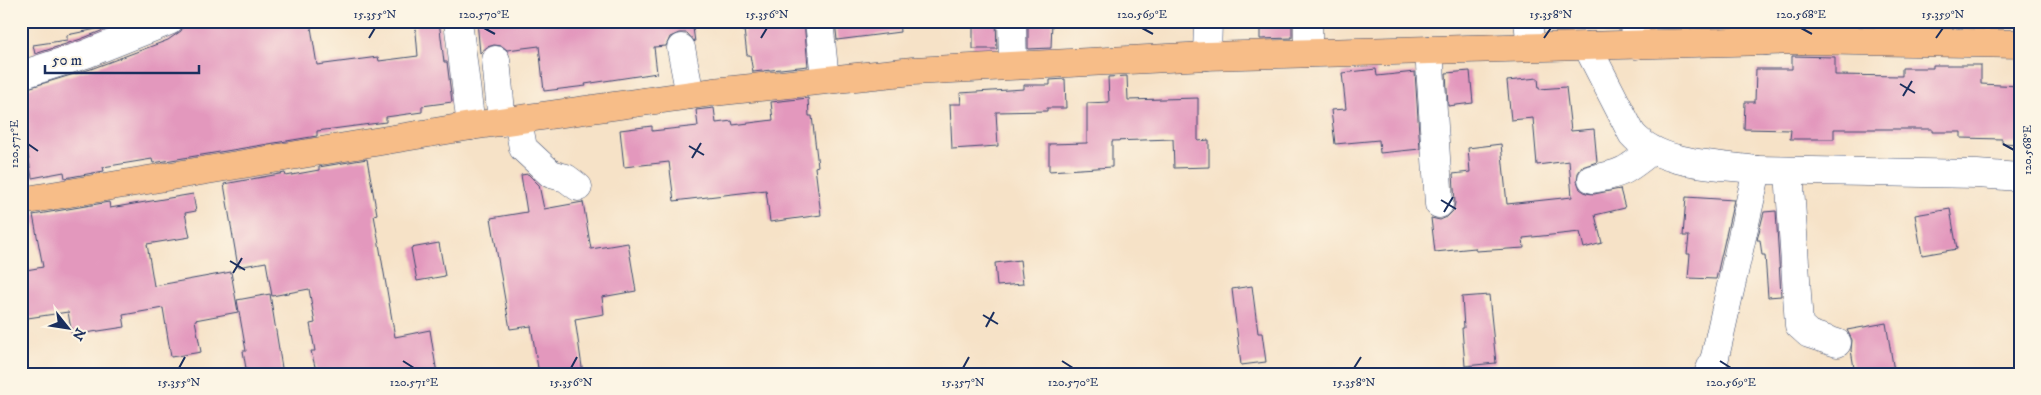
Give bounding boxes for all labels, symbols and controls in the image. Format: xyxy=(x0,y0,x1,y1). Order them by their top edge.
text: 15.355°N xyxy=(354,7,397,22)
text: 120.570°E xyxy=(459,7,510,22)
text: 15.356°N xyxy=(745,7,789,22)
text: 120.569°E xyxy=(1117,7,1167,22)
text: 15.358°N xyxy=(1530,7,1573,22)
text: 120.568°E xyxy=(1776,7,1827,22)
text: 15.359°N xyxy=(1922,7,1965,22)
scale bar xyxy=(45,42,199,74)
text: 50 m xyxy=(52,51,82,70)
text: 120.571°E xyxy=(7,119,22,168)
text: 120.568°E xyxy=(2020,124,2035,175)
north arrow xyxy=(42,302,92,352)
text: N xyxy=(67,325,89,344)
text: 15.355°N xyxy=(158,375,201,390)
text: 120.571°E xyxy=(390,375,439,390)
text: 15.356°N xyxy=(549,375,593,390)
text: 15.357°N xyxy=(941,375,985,390)
text: 120.570°E xyxy=(1048,375,1099,390)
text: 15.358°N xyxy=(1333,375,1376,390)
text: 120.569°E xyxy=(1706,375,1756,390)

